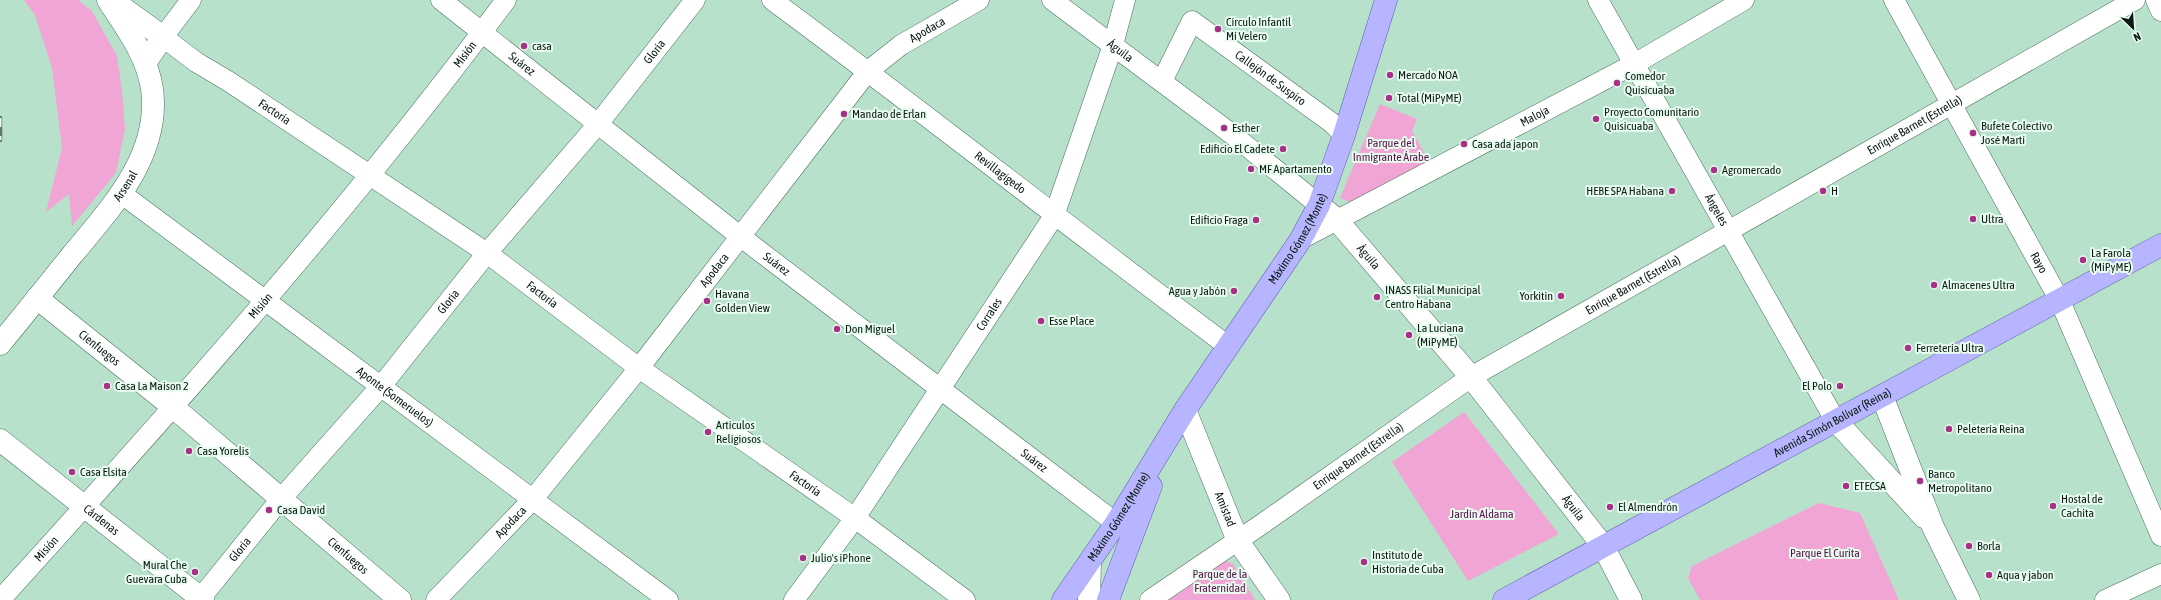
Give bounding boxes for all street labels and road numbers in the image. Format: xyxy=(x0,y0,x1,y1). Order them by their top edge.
street label: Apodaca xyxy=(907,14,948,46)
street label: Gloria xyxy=(641,37,668,67)
street label: Águila xyxy=(1105,37,1136,65)
street label: Misión xyxy=(450,39,479,70)
street label: Callejón de Suspiro xyxy=(1232,48,1309,109)
street label: Suárez xyxy=(506,49,538,79)
street label: Enrique Barnet (Estrella) xyxy=(1865,93,1965,158)
street label: Factoría xyxy=(256,96,293,128)
street label: Maloja xyxy=(1518,103,1552,130)
street label: Revillagigedo xyxy=(972,149,1029,197)
street label: Arsenal xyxy=(111,167,141,204)
street label: Ángeles xyxy=(1702,191,1731,229)
street label: Máximo Gómez (Monte) xyxy=(1265,192,1330,287)
street label: Águila xyxy=(1354,242,1383,272)
street label: Suárez xyxy=(760,250,793,279)
street label: Rayo xyxy=(2027,250,2051,276)
street label: Apodaca xyxy=(697,251,732,290)
street label: Enrique Barnet (Estrella) xyxy=(1583,253,1683,318)
street label: Factoría xyxy=(524,278,560,311)
street label: Gloria xyxy=(434,287,462,316)
street label: Misión xyxy=(246,290,275,322)
street label: Corrales xyxy=(973,295,1005,333)
street label: Cienfuegos xyxy=(76,327,123,369)
street label: Aponte (Someruelos) xyxy=(354,364,436,430)
street label: Avenida Simón Bolívar (Reina) xyxy=(1771,385,1893,460)
street label: Enrique Barnet (Estrella) xyxy=(1311,420,1406,493)
street label: Suárez xyxy=(1018,446,1051,476)
street label: Factoría xyxy=(787,468,824,499)
street label: Máximo Gómez (Monte) xyxy=(1085,470,1152,564)
street label: Amistad xyxy=(1212,490,1238,529)
street label: Águila xyxy=(1559,492,1588,523)
street label: Cárdenas xyxy=(81,502,122,538)
street label: Apodaca xyxy=(492,503,529,541)
street label: Misión xyxy=(31,533,61,564)
street label: Gloria xyxy=(226,535,254,564)
street label: Cienfuegos xyxy=(325,535,371,577)

